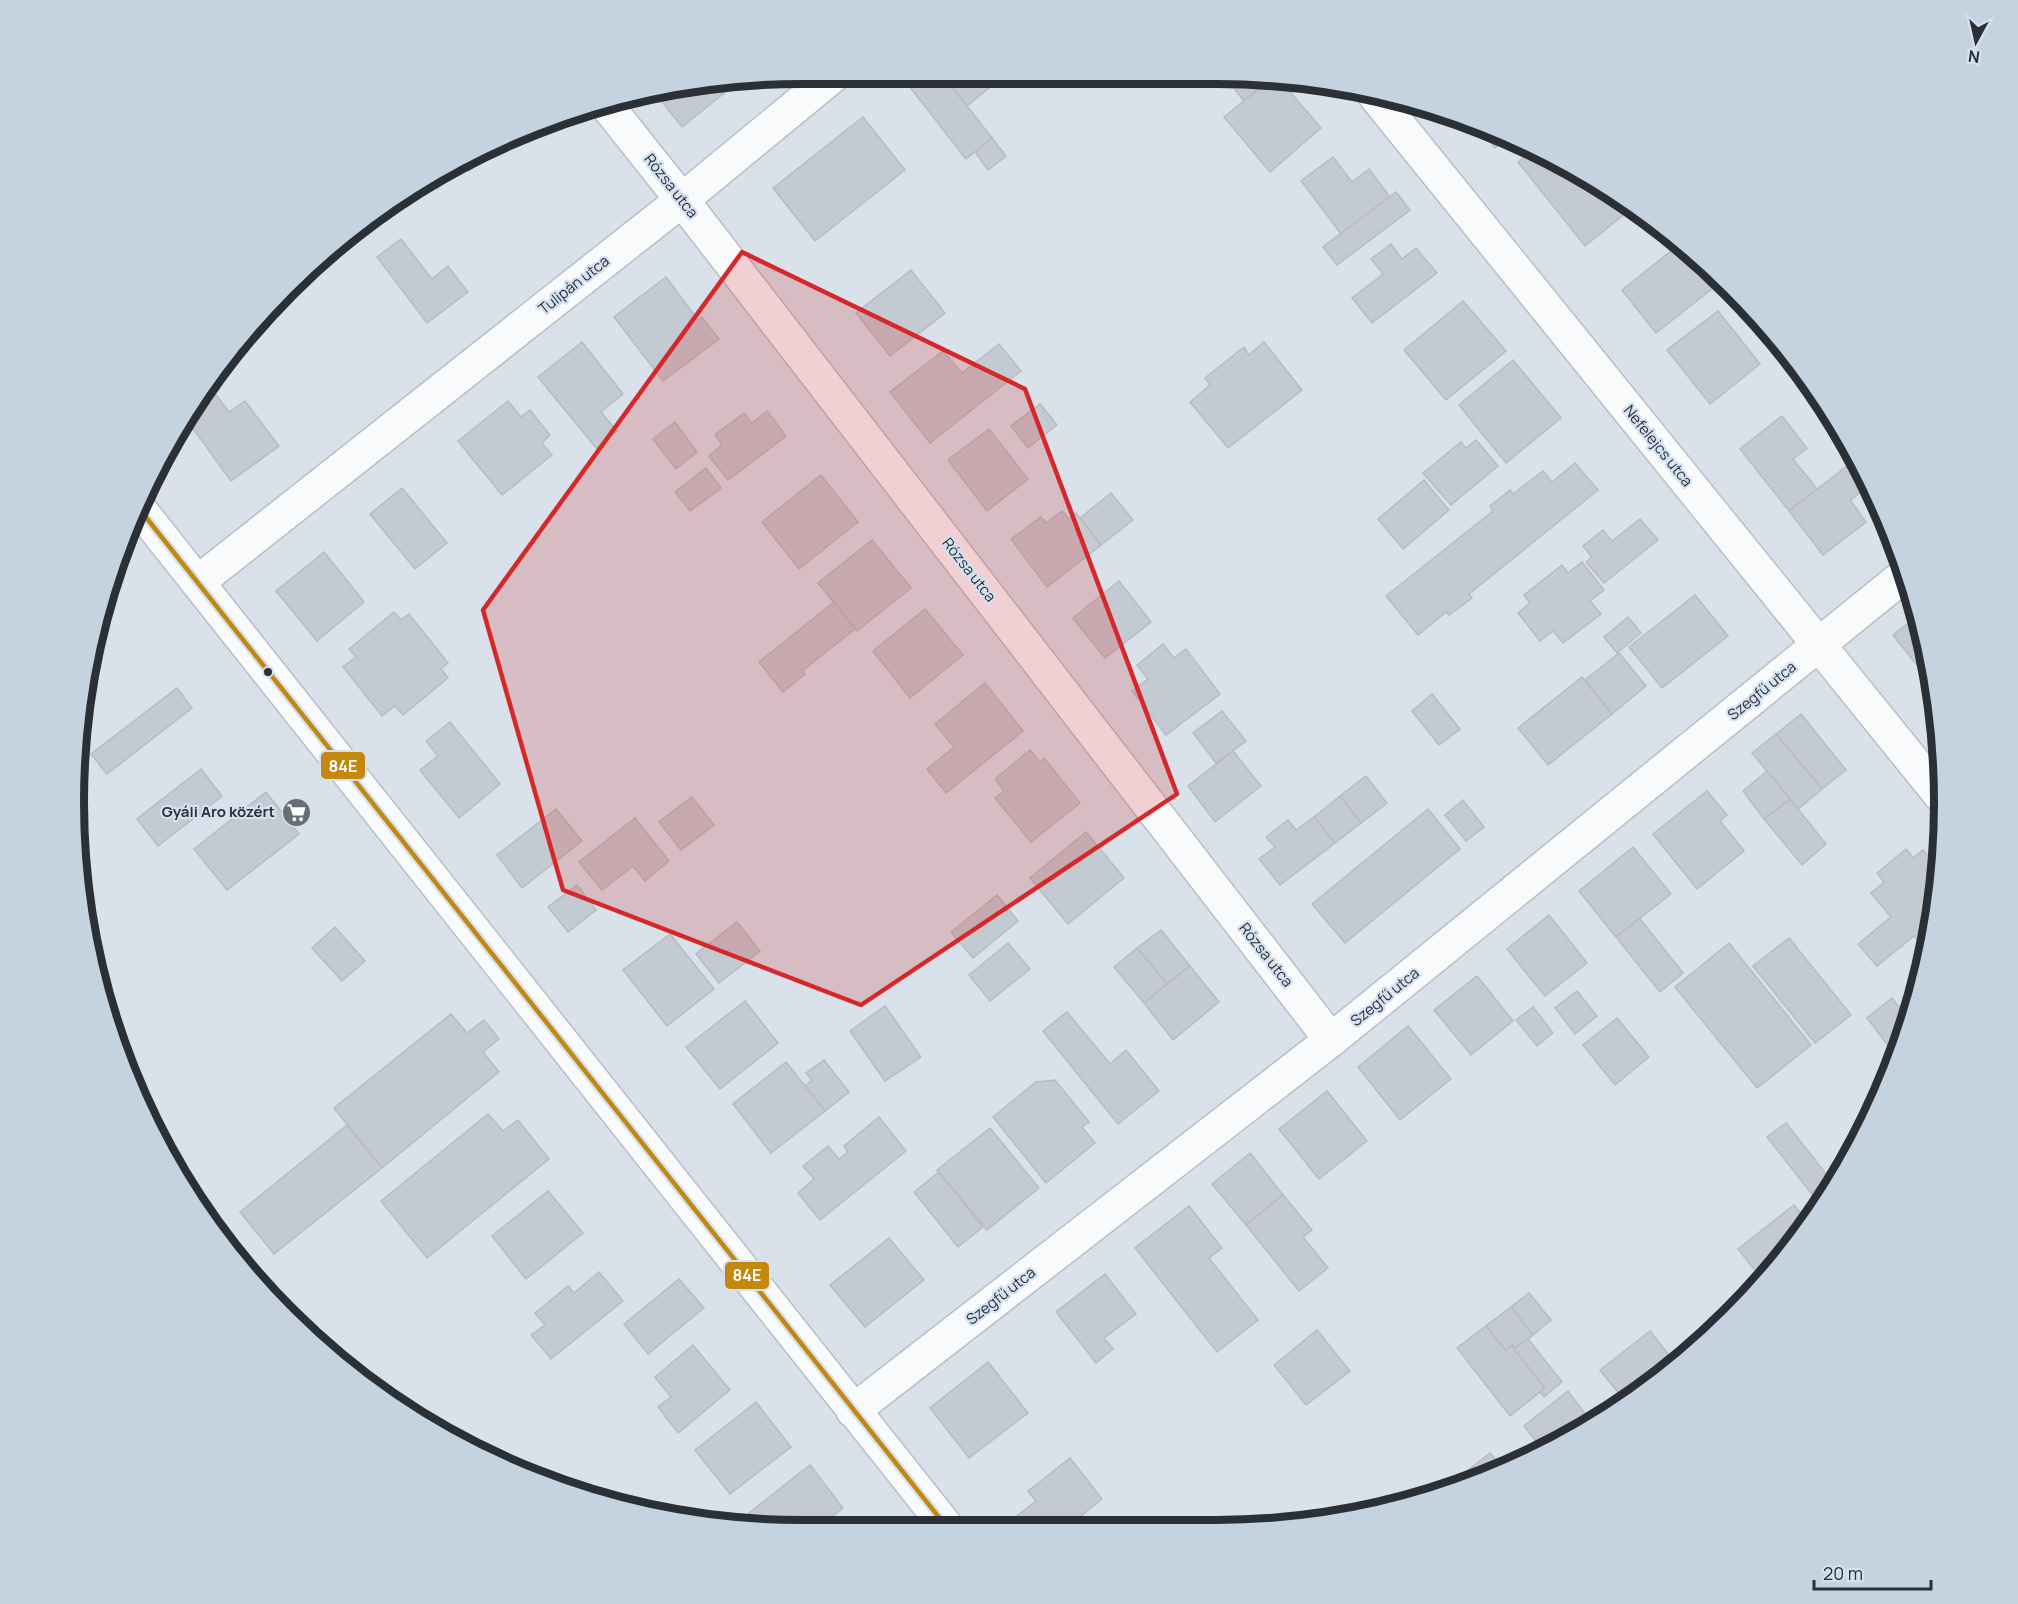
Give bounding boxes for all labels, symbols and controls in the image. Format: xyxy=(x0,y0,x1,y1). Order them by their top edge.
north arrow xyxy=(1946,12,2006,72)
text: N xyxy=(1967,45,1981,69)
street label: Rózsa utca xyxy=(640,149,703,222)
street label: Tulipán utca xyxy=(534,250,613,319)
street label: Nefelejcs utca xyxy=(1619,401,1698,491)
street label: Rózsa utca xyxy=(938,533,1001,606)
street label: Szegfű utca xyxy=(1723,656,1800,725)
unlabelled marker xyxy=(262,666,274,678)
line badge: 84E xyxy=(320,751,366,780)
text: 84E xyxy=(329,755,357,777)
supermarket icon: Gyáli Aro közért xyxy=(280,796,312,828)
place label: Gyáli Aro közért xyxy=(162,801,275,822)
street label: Rózsa utca xyxy=(1235,918,1298,991)
street label: Szegfű utca xyxy=(1346,962,1423,1031)
line badge: 84E xyxy=(724,1261,770,1290)
street label: Szegfű utca xyxy=(962,1262,1040,1329)
text: 84E xyxy=(733,1264,761,1286)
scale bar xyxy=(1814,1553,1931,1591)
text: 20 m xyxy=(1823,1561,1863,1585)

